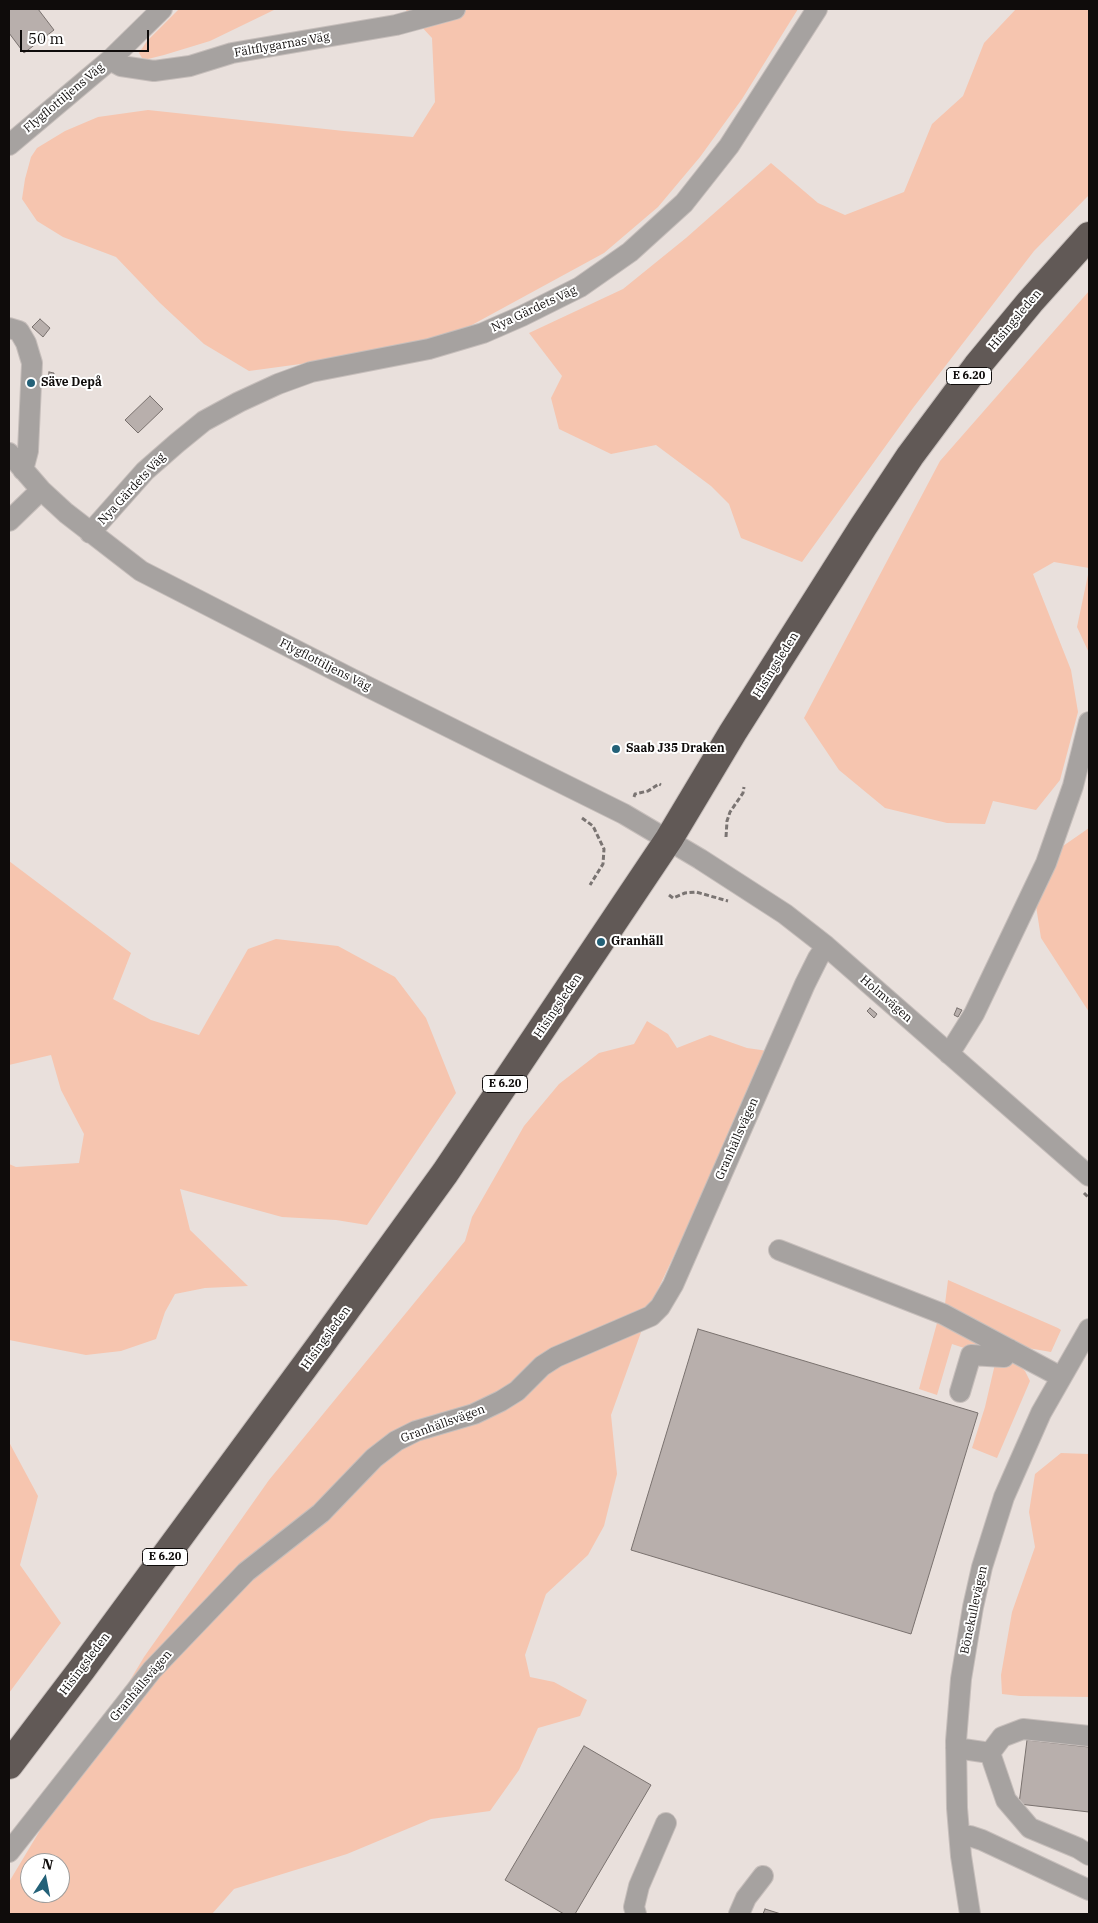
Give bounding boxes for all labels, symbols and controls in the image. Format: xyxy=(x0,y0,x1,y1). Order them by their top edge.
scale bar xyxy=(22,20,151,52)
text: 50 m xyxy=(28,29,64,48)
street label: Fältflygarnas Väg xyxy=(233,30,331,60)
street label: Flygflottiljens Väg xyxy=(21,60,107,136)
street label: Nya Gärdets Väg xyxy=(489,283,579,335)
street label: Hisingsleden xyxy=(986,287,1044,353)
road number: E 6.20 xyxy=(946,368,992,384)
place label: Säve Depå xyxy=(41,376,102,390)
marker: Säve Depå xyxy=(25,377,37,389)
street label: Nya Gärdets Väg xyxy=(95,450,169,528)
street label: Hisingsleden xyxy=(750,630,802,700)
street label: Flygflottiljens Väg xyxy=(277,636,373,694)
place label: Saab J35 Draken xyxy=(626,742,725,756)
marker: Saab J35 Draken xyxy=(610,743,622,755)
place label: Granhäll xyxy=(611,935,663,949)
marker: Granhäll xyxy=(595,936,607,948)
street label: Hisingsleden xyxy=(531,971,585,1041)
street label: Holmvägen xyxy=(857,972,915,1026)
road number: E 6.20 xyxy=(482,1076,528,1092)
street label: Granhällsvägen xyxy=(712,1096,762,1182)
street label: Hisingsleden xyxy=(298,1304,354,1372)
street label: Granhällsvägen xyxy=(399,1402,487,1446)
road number: E 6.20 xyxy=(142,1548,188,1565)
street label: Bönekullevägen xyxy=(958,1564,990,1656)
street label: Hisingsleden xyxy=(57,1630,113,1698)
street label: Granhällsvägen xyxy=(107,1647,175,1725)
north arrow xyxy=(20,1853,70,1903)
text: N xyxy=(41,1854,55,1874)

